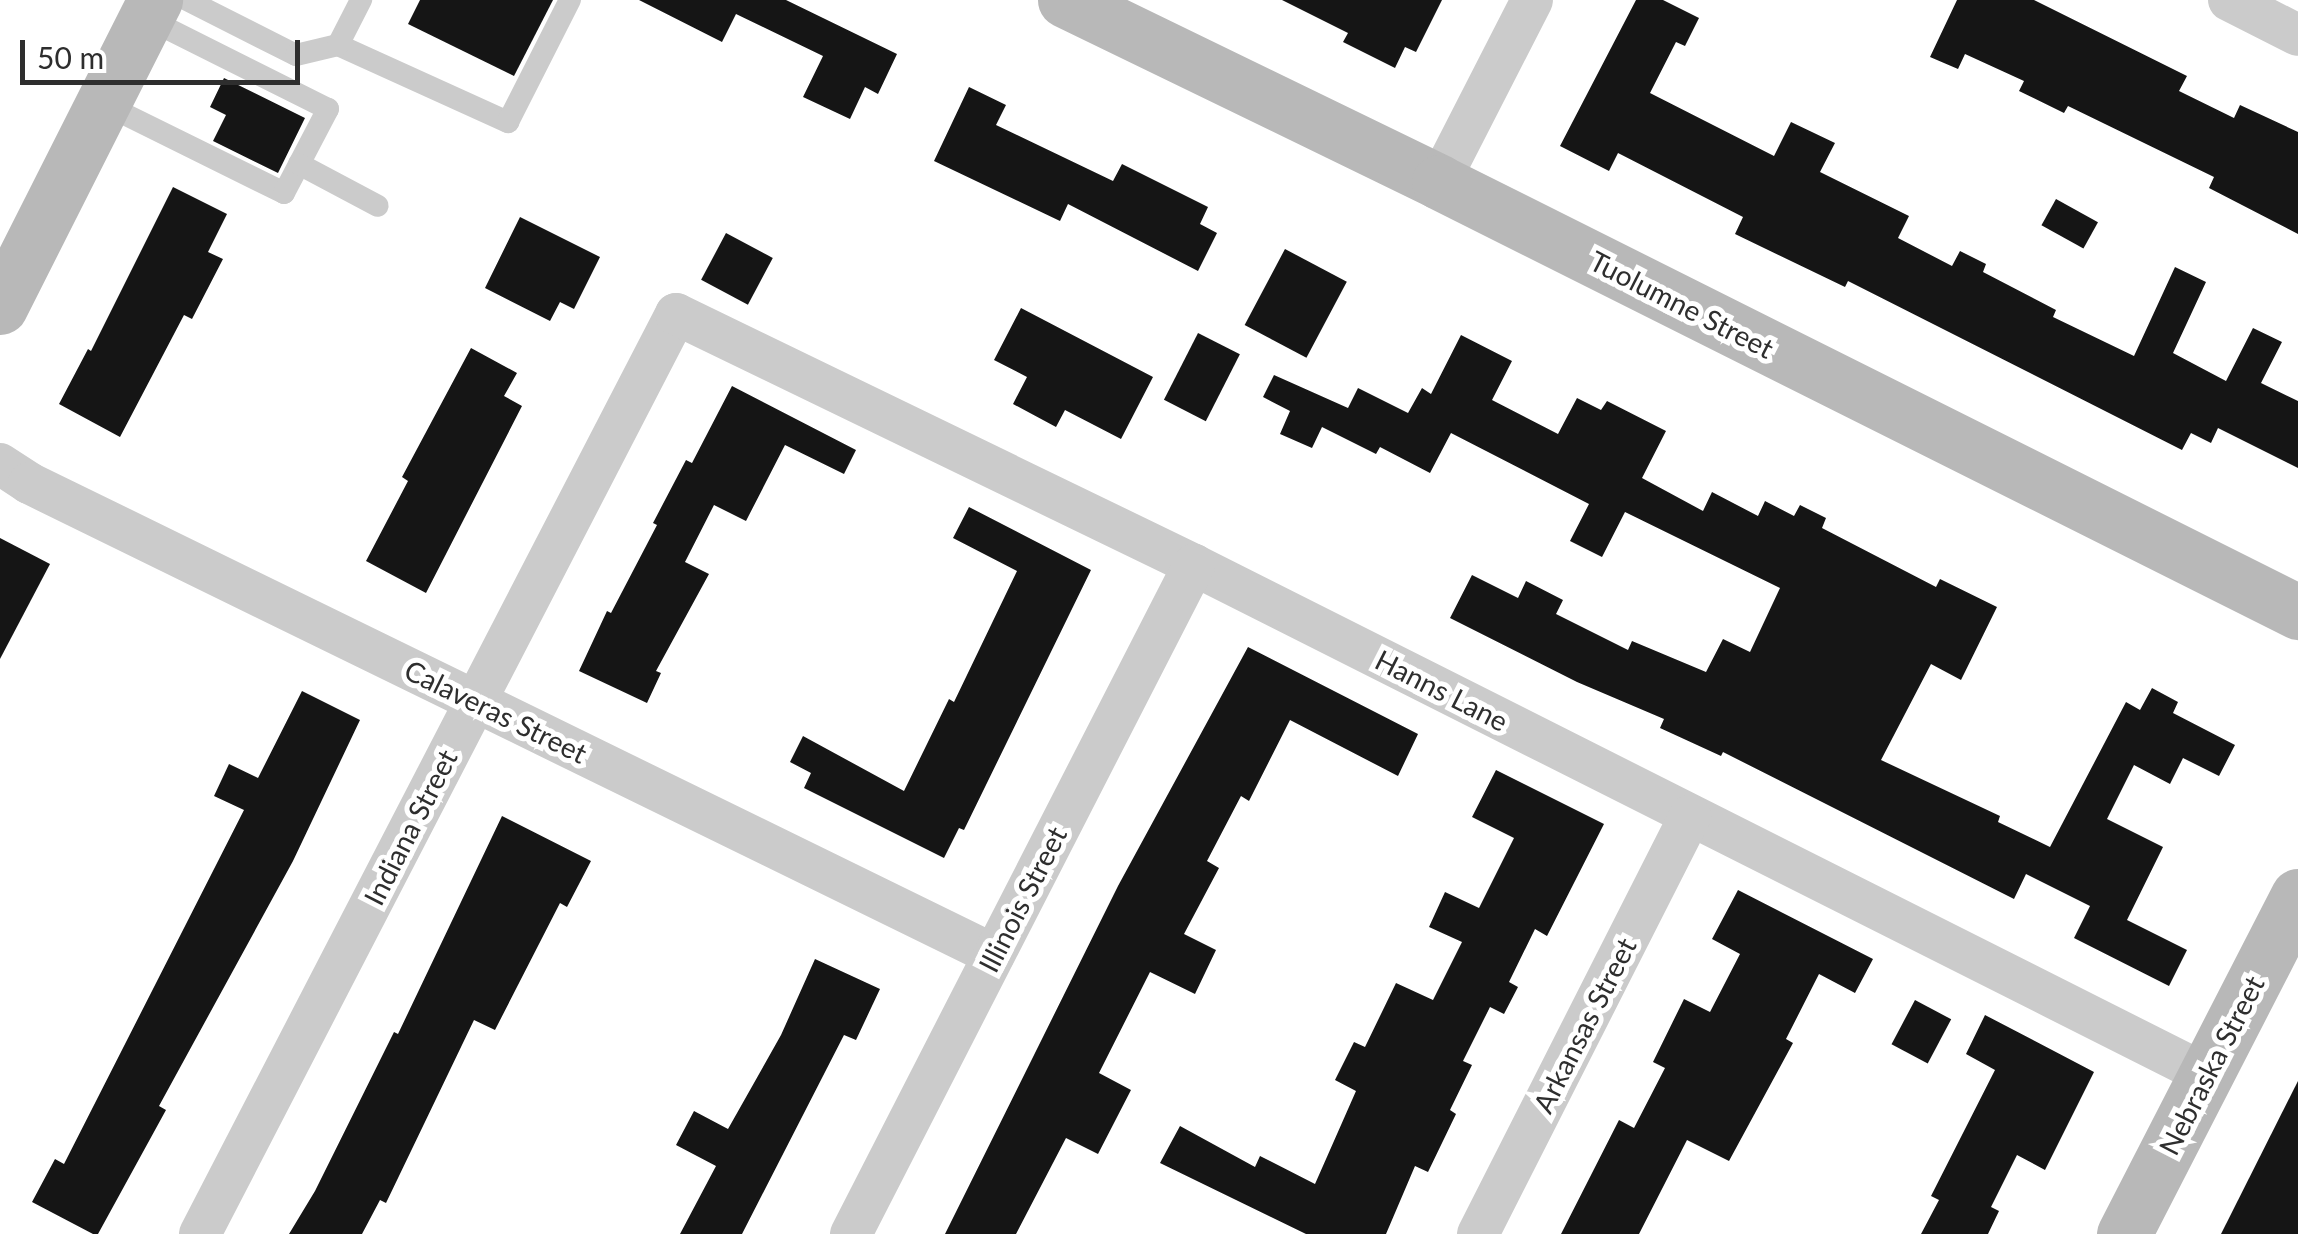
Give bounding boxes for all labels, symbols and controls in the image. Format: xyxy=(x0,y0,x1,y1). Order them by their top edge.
scale bar xyxy=(25,20,305,82)
text: 50 m xyxy=(37,39,104,75)
street label: Tuolumne Street xyxy=(1585,243,1779,365)
street label: Hanns Lane xyxy=(1370,642,1514,738)
street label: Calaveras Street xyxy=(399,652,593,770)
street label: Indiana Street xyxy=(356,744,464,910)
street label: Illinois Street xyxy=(971,821,1073,977)
street label: Arkansas Street xyxy=(1525,932,1643,1118)
street label: Nebraska Street xyxy=(2151,970,2271,1160)

